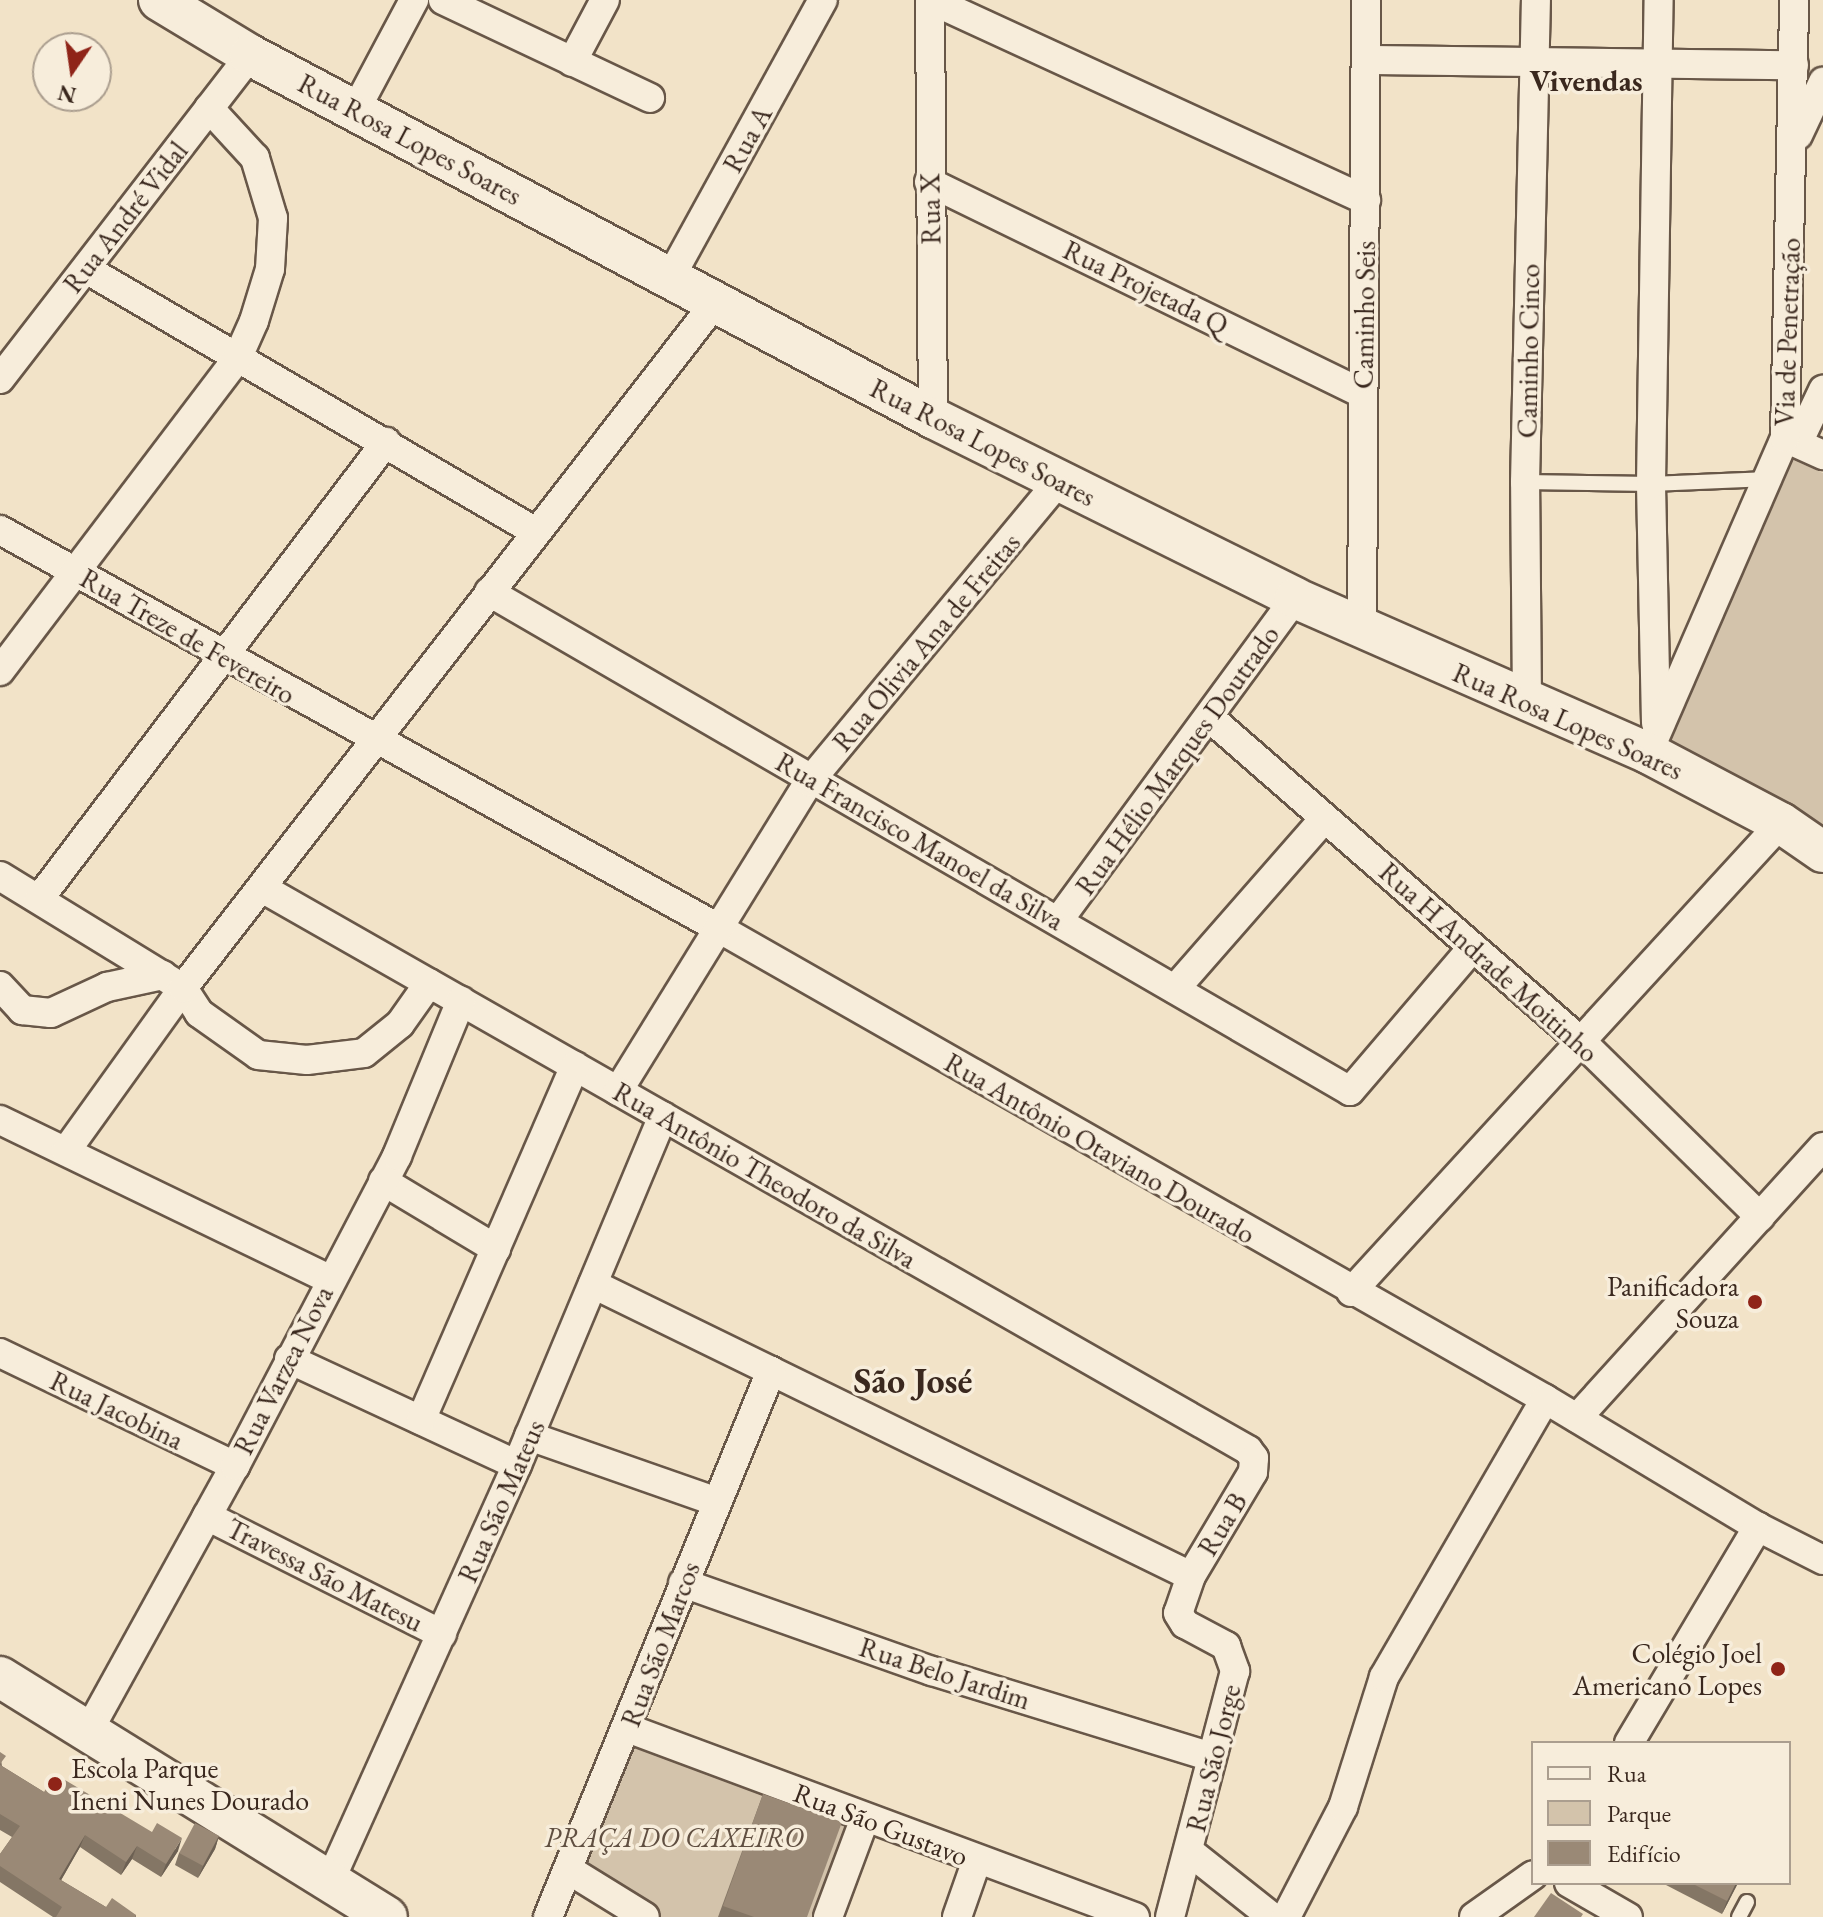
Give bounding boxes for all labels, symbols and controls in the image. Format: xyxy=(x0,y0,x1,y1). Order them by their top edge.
north arrow xyxy=(32,32,112,112)
district label: Vivendas xyxy=(1529,63,1643,99)
street label: Rua Rosa Lopes Soares xyxy=(293,66,527,212)
text: N xyxy=(55,78,79,110)
street label: Rua A xyxy=(715,100,779,178)
street label: Rua André Vidal xyxy=(55,135,195,299)
street label: Rua X xyxy=(913,173,947,245)
street label: Rua Projetada Q xyxy=(1058,233,1234,341)
street label: Via de Penetração xyxy=(1767,237,1807,427)
street label: Caminho Seis xyxy=(1346,241,1382,389)
street label: Caminho Cinco xyxy=(1510,263,1546,439)
street label: Rua Rosa Lopes Soares xyxy=(865,371,1101,513)
street label: Rua Olivia Ana de Freitas xyxy=(825,526,1027,758)
street label: Rua Treze de Fevereiro xyxy=(74,561,302,711)
street label: Rua Hélio Marques Doutrado xyxy=(1068,619,1286,901)
street label: Rua Rosa Lopes Soares xyxy=(1448,655,1688,787)
street label: Rua Francisco Manoel da Silva xyxy=(770,745,1070,937)
street label: Rua H Andrade Moitinho xyxy=(1372,855,1606,1069)
street label: Rua Antônio Otaviano Dourado xyxy=(939,1045,1261,1251)
street label: Rua Antônio Theodoro da Silva xyxy=(607,1074,923,1276)
place label: Panificadora Souza xyxy=(1607,1269,1739,1335)
street label: Rua Varzea Nova xyxy=(226,1280,340,1460)
marker: Panificadora Souza xyxy=(1746,1293,1764,1311)
district label: São José xyxy=(853,1359,973,1403)
street label: Rua Jacobina xyxy=(45,1363,189,1457)
street label: Rua São Mateus xyxy=(450,1414,552,1588)
street label: Rua B xyxy=(1190,1486,1254,1562)
street label: Travessa São Matesu xyxy=(221,1511,429,1639)
street label: Rua São Marcos xyxy=(613,1557,707,1731)
street label: Rua Belo Jardim xyxy=(855,1630,1035,1716)
place label: Colégio Joel Americano Lopes xyxy=(1573,1636,1762,1702)
marker: Colégio Joel Americano Lopes xyxy=(1769,1660,1787,1678)
street label: Rua São Jorge xyxy=(1178,1681,1248,1835)
legend xyxy=(1531,1741,1791,1885)
place label: Escola Parque Ineni Nunes Dourado xyxy=(71,1751,309,1817)
text: Rua xyxy=(1607,1758,1646,1789)
marker: Escola Parque Ineni Nunes Dourado xyxy=(46,1775,64,1793)
street label: Rua São Gustavo xyxy=(789,1775,973,1873)
text: Parque xyxy=(1607,1798,1671,1829)
park label: PRAÇA DO CAXEIRO xyxy=(544,1820,804,1854)
text: Edifício xyxy=(1607,1838,1681,1869)

